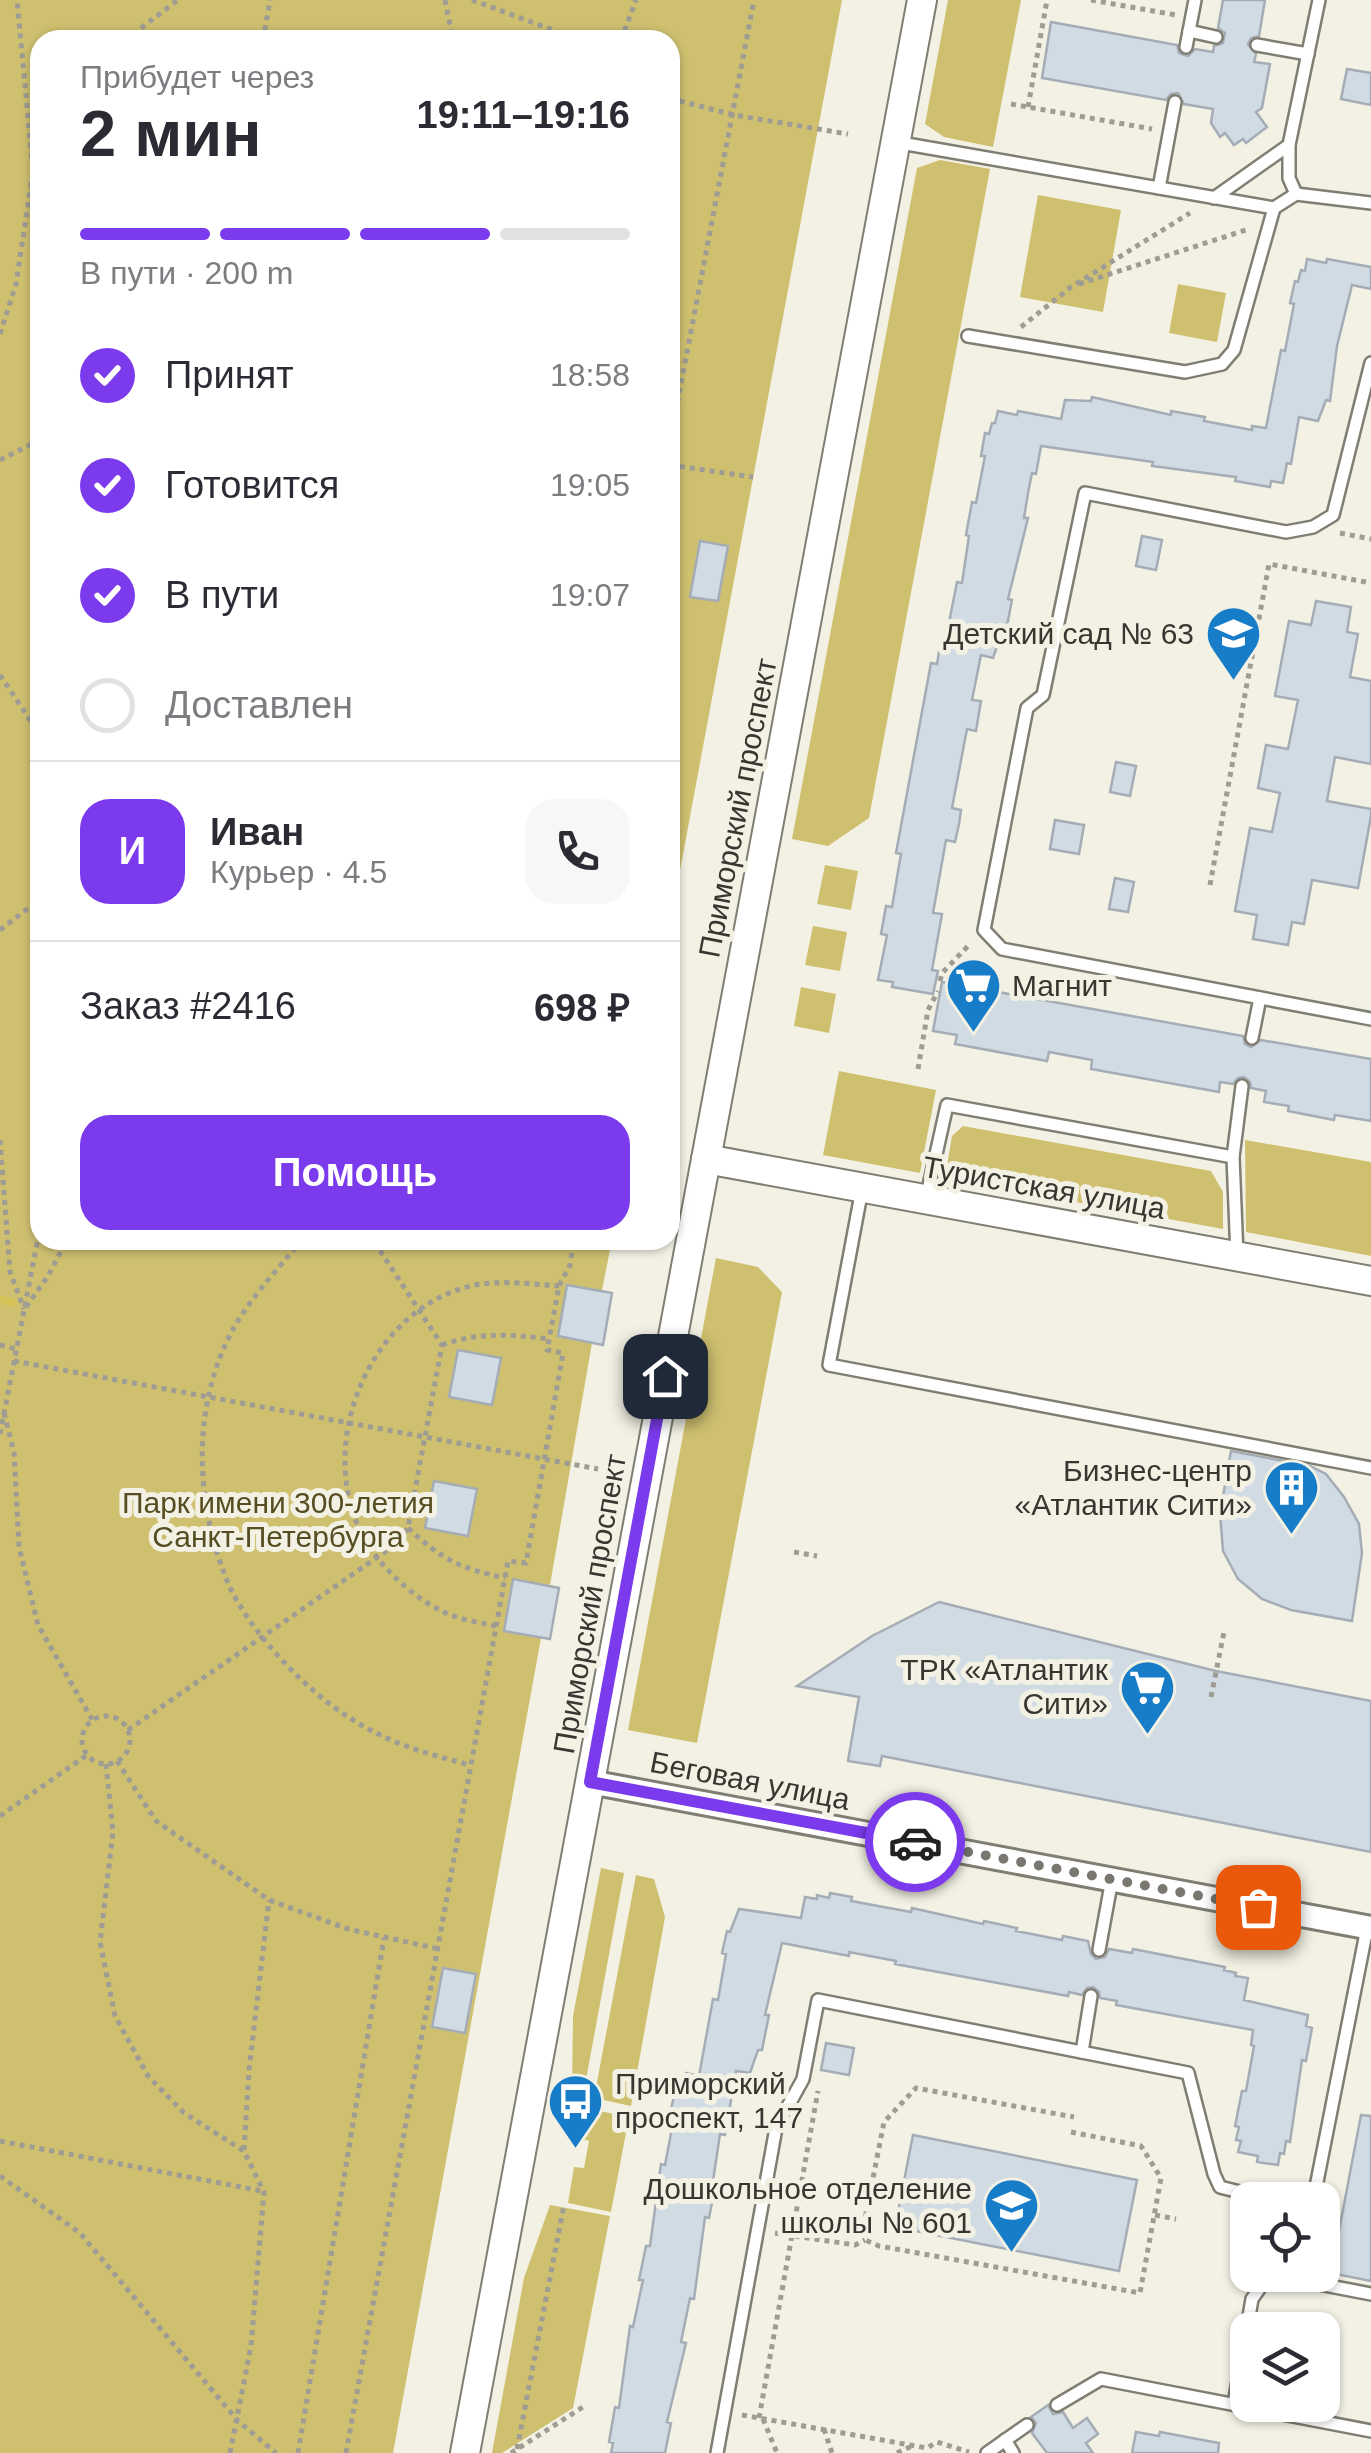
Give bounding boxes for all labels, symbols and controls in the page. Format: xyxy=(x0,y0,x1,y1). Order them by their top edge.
text: Прибудет через xyxy=(80,59,314,95)
text: 19:11–19:16 xyxy=(417,94,630,136)
text: 2 мин xyxy=(80,97,262,170)
text: В пути · 200 m xyxy=(80,255,293,291)
icon: check xyxy=(80,348,135,403)
text: Принят xyxy=(165,354,294,396)
text: 18:58 xyxy=(550,357,630,393)
icon: check xyxy=(80,458,135,513)
text: Готовится xyxy=(165,464,339,506)
text: 19:05 xyxy=(550,467,630,503)
icon: check xyxy=(80,568,135,623)
text: В пути xyxy=(165,574,279,616)
text: 19:07 xyxy=(550,577,630,613)
school or university icon: Детский сад № 63 xyxy=(1203,604,1263,683)
place label: Детский сад № 63 xyxy=(943,617,1194,650)
street label: Приморский проспект xyxy=(692,655,783,960)
text: Доставлен xyxy=(165,684,353,726)
button: phone xyxy=(525,799,630,904)
text: Иван xyxy=(210,811,304,853)
text: И xyxy=(119,830,146,872)
text: Курьер · 4.5 xyxy=(210,854,387,890)
supermarket icon: Магнит xyxy=(943,956,1003,1035)
place label: Магнит xyxy=(1012,969,1112,1002)
text: Заказ #2416 xyxy=(80,985,296,1027)
text: 698 ₽ xyxy=(534,987,630,1029)
button: Помощь xyxy=(80,1115,630,1230)
street label: Туристская улица xyxy=(920,1150,1168,1225)
pin xyxy=(623,1334,708,1419)
icon: home xyxy=(638,1349,693,1404)
street label: Приморский проспект xyxy=(547,1451,632,1756)
place label: Бизнес-центр «Атлантик Сити» xyxy=(1015,1454,1252,1521)
building icon: Бизнес-центр «Атлантик Сити» xyxy=(1261,1458,1321,1537)
park label: Парк имени 300-летия Санкт-Петербурга xyxy=(122,1486,434,1553)
place label: ТРК «Атлантик Сити» xyxy=(900,1653,1109,1720)
supermarket icon: ТРК «Атлантик Сити» xyxy=(1117,1657,1177,1736)
street label: Беговая улица xyxy=(647,1745,853,1816)
courier xyxy=(865,1792,965,1892)
icon: car xyxy=(888,1815,943,1870)
pin xyxy=(1216,1865,1301,1950)
icon: bag xyxy=(1231,1880,1286,1935)
place label: Приморский проспект, 147 xyxy=(615,2067,803,2134)
bus stop icon: Приморский проспект, 147 xyxy=(546,2071,606,2150)
place label: Дошкольное отделение школы № 601 xyxy=(644,2172,972,2239)
school or university icon: Дошкольное отделение школы № 601 xyxy=(981,2176,1041,2255)
map controls xyxy=(1230,2182,1340,2422)
button: locate xyxy=(1230,2182,1340,2292)
button: layers xyxy=(1230,2312,1340,2422)

